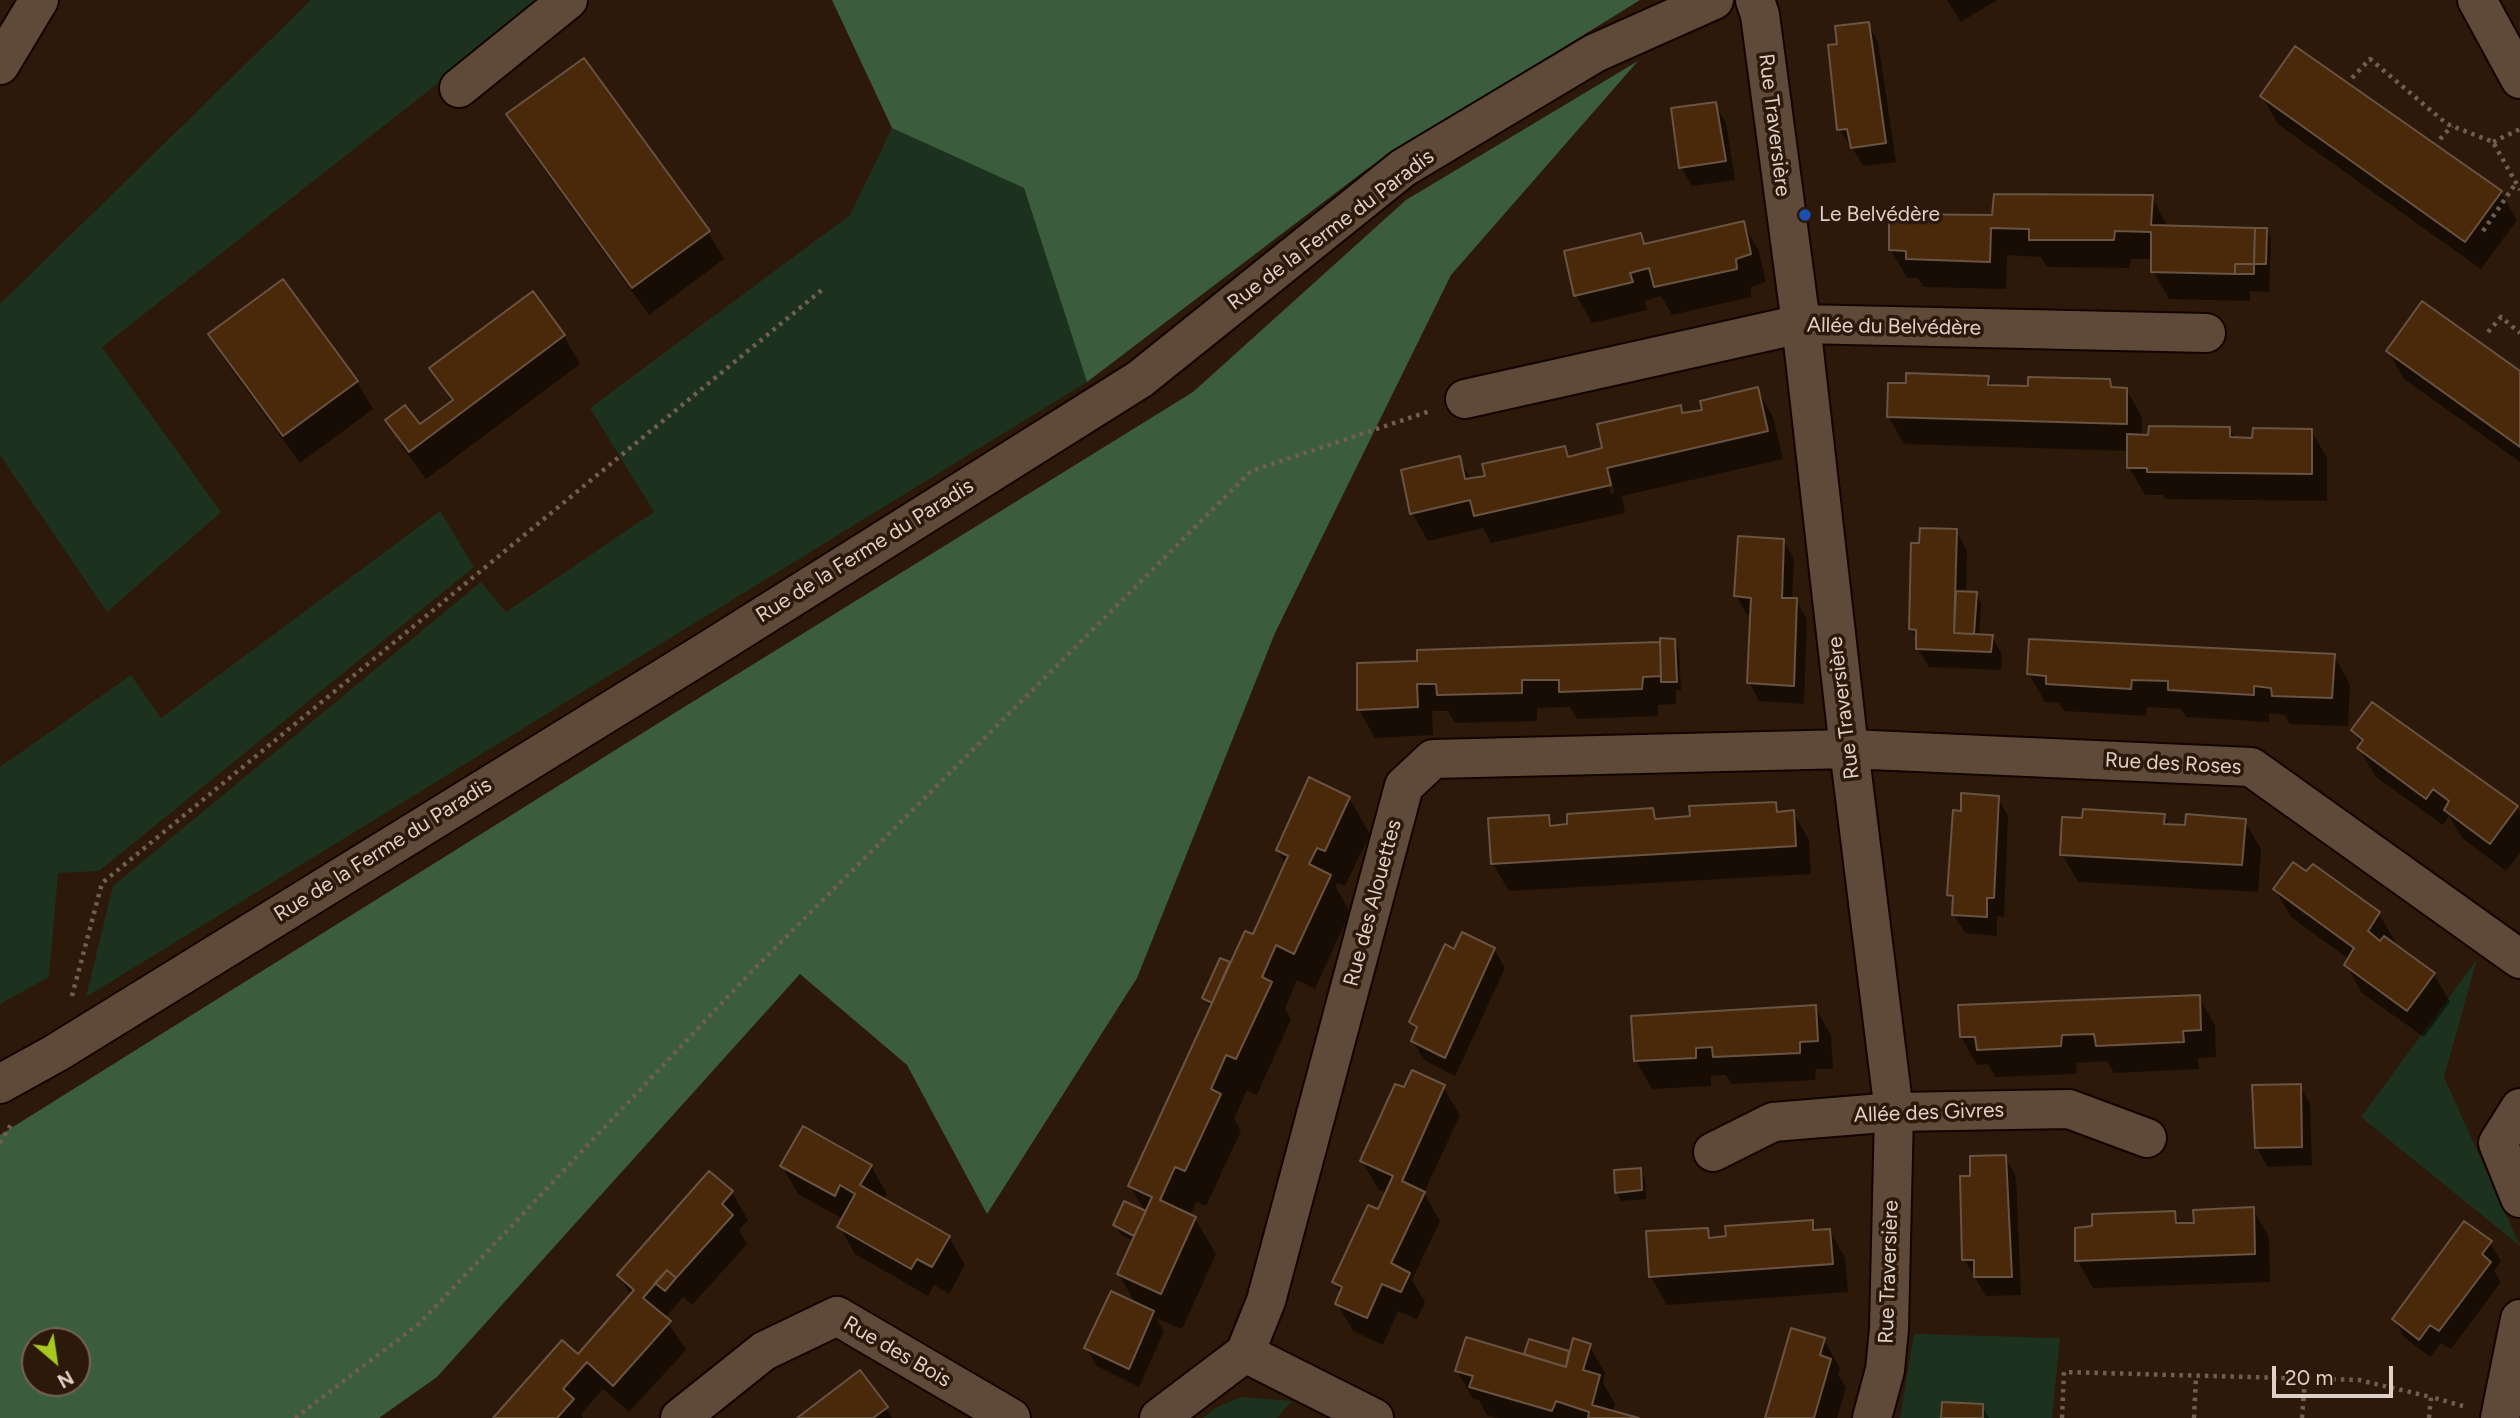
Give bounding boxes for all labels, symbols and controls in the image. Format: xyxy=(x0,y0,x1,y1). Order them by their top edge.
street label: Rue Traversière xyxy=(1753,52,1795,198)
street label: Rue de la Ferme du Paradis xyxy=(1223,144,1439,316)
place label: Le Belvédère xyxy=(1819,202,1940,228)
marker: Le Belvédère xyxy=(1797,207,1813,223)
street label: Allée du Belvédère xyxy=(1807,313,1981,341)
street label: Rue de la Ferme du Paradis xyxy=(751,474,979,628)
street label: Rue Traversière xyxy=(1823,635,1865,781)
street label: Rue des Roses xyxy=(2104,748,2242,780)
street label: Rue de la Ferme du Paradis xyxy=(269,773,497,927)
street label: Rue des Alouettes xyxy=(1339,817,1407,989)
street label: Allée des Givres xyxy=(1853,1098,2005,1128)
street label: Rue Traversière xyxy=(1874,1200,1904,1344)
street label: Rue des Bois xyxy=(839,1311,955,1393)
north arrow xyxy=(21,1327,91,1397)
scale bar xyxy=(2275,1352,2396,1396)
text: N xyxy=(53,1365,77,1393)
text: 20 m xyxy=(2285,1365,2333,1390)

